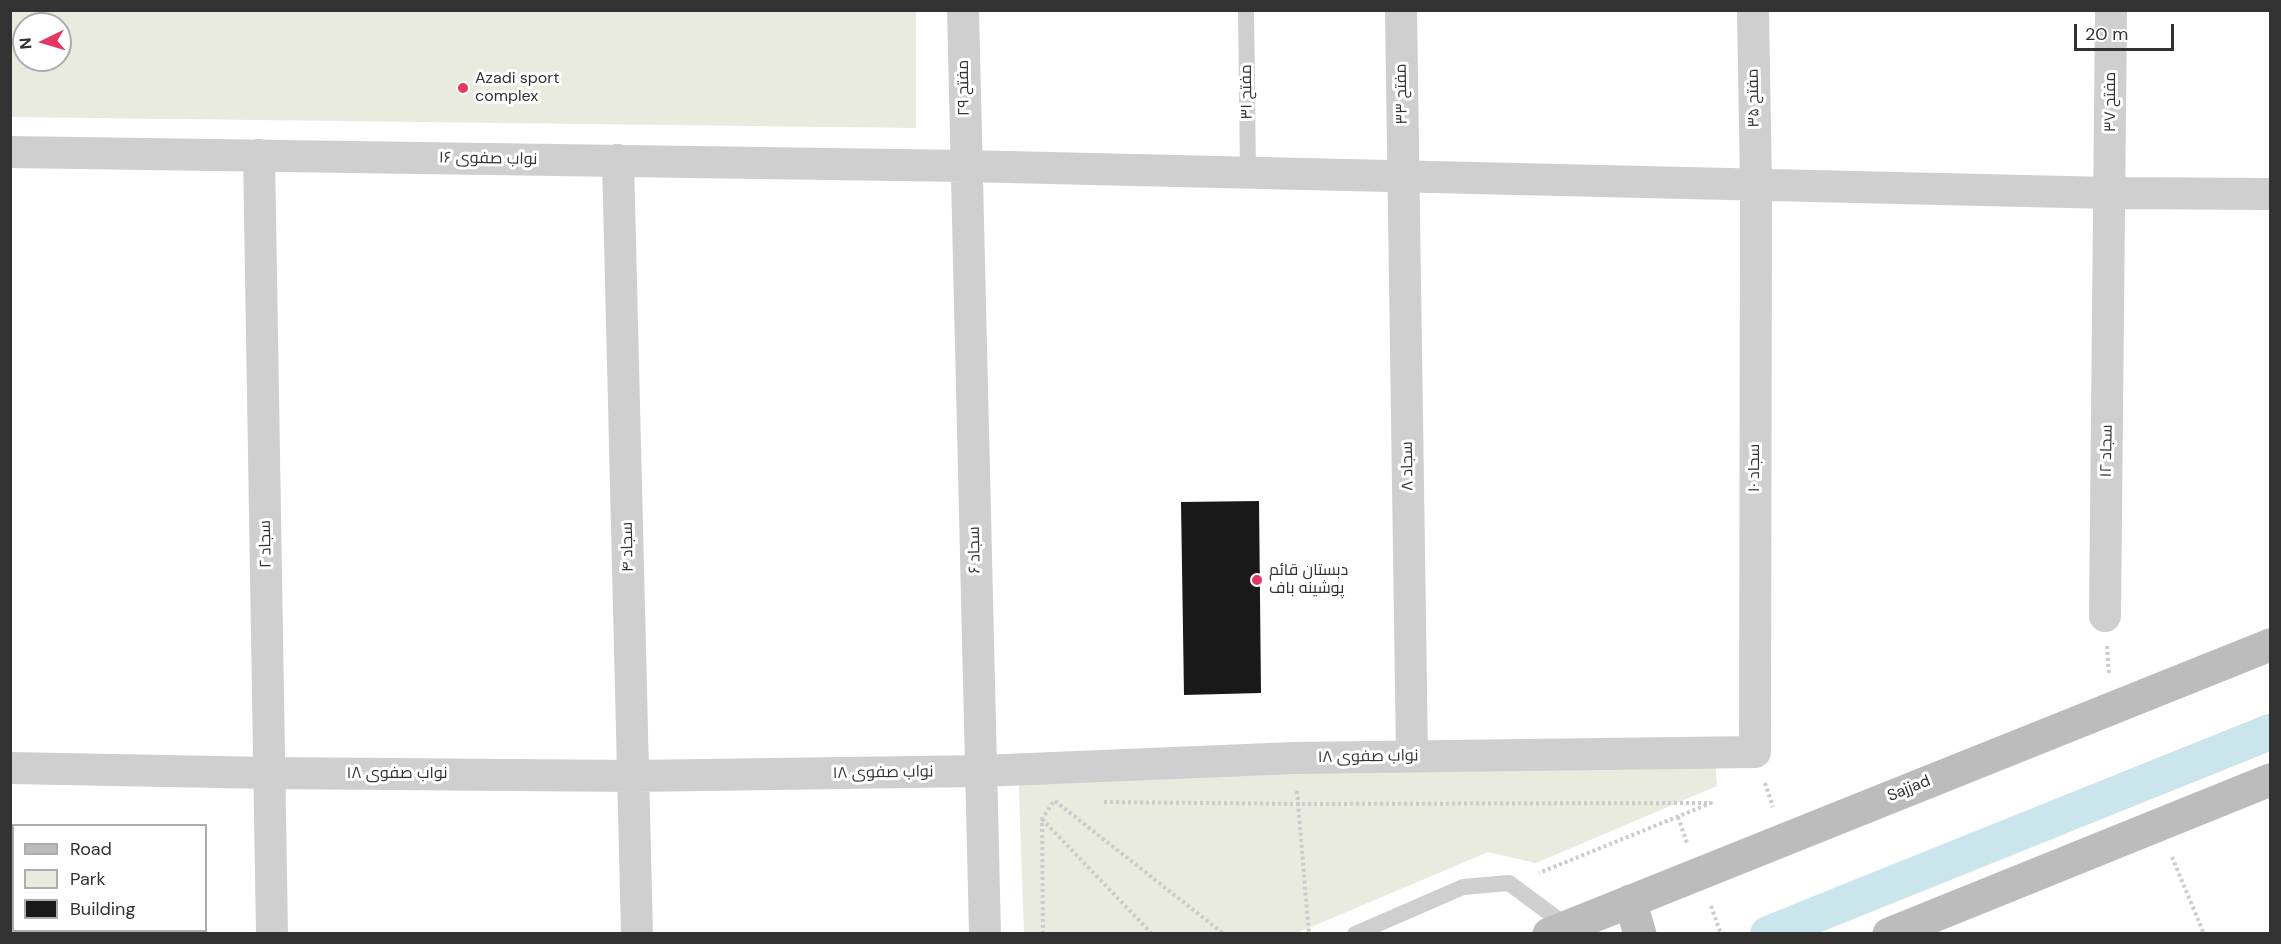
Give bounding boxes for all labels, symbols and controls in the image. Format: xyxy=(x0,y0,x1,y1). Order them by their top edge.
north arrow xyxy=(12,12,72,72)
scale bar xyxy=(2077,12,2178,50)
text: 20 m xyxy=(2085,22,2128,46)
text: N xyxy=(15,37,37,50)
street label: مفتح ۲۹ xyxy=(954,60,974,116)
street label: مفتح ۳۳ xyxy=(1392,63,1412,125)
street label: مفتح ۳۱ xyxy=(1237,64,1257,120)
street label: مفتح ۳۵ xyxy=(1744,68,1764,128)
place label: Azadi sport complex xyxy=(475,69,560,107)
street label: مفتح ۳۷ xyxy=(2101,72,2121,132)
marker: Azadi sport complex xyxy=(456,81,470,95)
street label: نواب صفوی ۱۶ xyxy=(439,149,537,169)
street label: سجاد ۱۲ xyxy=(2097,424,2117,478)
street label: سجاد ۸ xyxy=(1398,441,1418,491)
street label: سجاد ۱۰ xyxy=(1745,444,1765,492)
street label: سجاد ۲ xyxy=(256,520,276,568)
street label: سجاد ۴ xyxy=(618,522,638,572)
street label: سجاد ۶ xyxy=(965,526,985,574)
place label: دبستان قائم پوشینه باف xyxy=(1269,561,1348,599)
marker: دبستان قائم پوشینه باف xyxy=(1250,573,1264,587)
street label: نواب صفوی ۱۸ xyxy=(1317,747,1419,767)
street label: نواب صفوی ۱۸ xyxy=(832,763,934,783)
street label: نواب صفوی ۱۸ xyxy=(347,764,447,784)
street label: Sajjad xyxy=(1885,772,1933,806)
legend xyxy=(12,824,207,932)
text: Road xyxy=(70,837,112,861)
text: Park xyxy=(70,867,106,891)
text: Building xyxy=(70,897,135,921)

